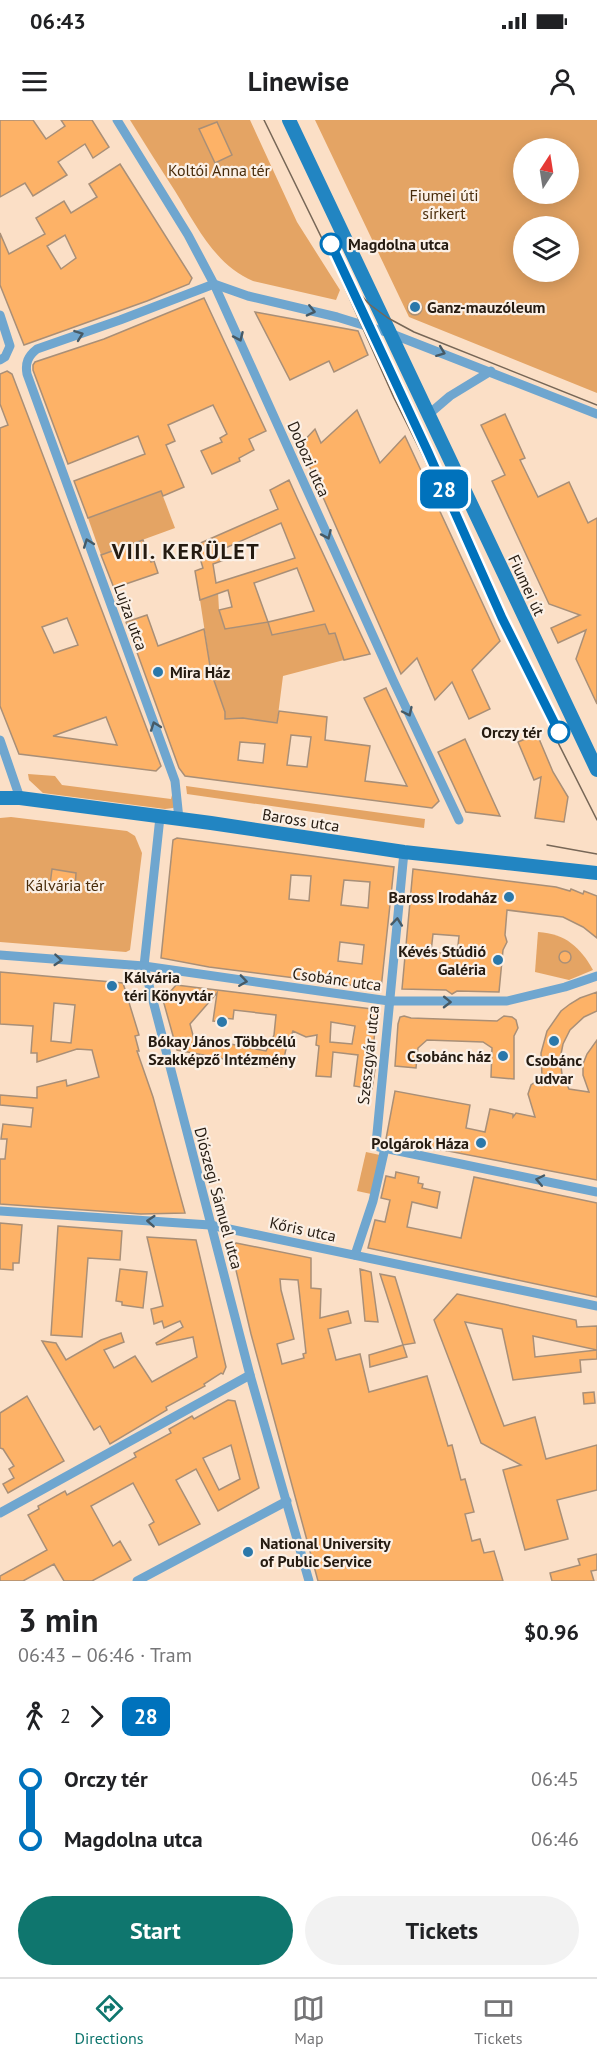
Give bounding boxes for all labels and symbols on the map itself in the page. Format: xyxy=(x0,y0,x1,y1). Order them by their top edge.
north arrow xyxy=(513,138,579,204)
park label: Koltói Anna tér xyxy=(168,160,271,180)
park label: Fiumei úti sírkert xyxy=(409,185,479,223)
marker: Magdolna utca xyxy=(320,233,342,255)
place label: Magdolna utca xyxy=(348,234,449,254)
place label: Ganz-mauzóleum xyxy=(427,297,546,317)
marker: Ganz-mauzóleum xyxy=(408,300,422,314)
one-way arrow xyxy=(305,303,315,316)
one-way arrow xyxy=(73,330,84,343)
one-way arrow xyxy=(232,331,244,342)
one-way arrow xyxy=(435,345,446,358)
street label: Dobozi utca xyxy=(283,418,335,500)
line badge: 28 xyxy=(417,470,471,508)
one-way arrow xyxy=(320,528,332,539)
district label: VIII. KERÜLET xyxy=(111,537,260,565)
one-way arrow xyxy=(83,538,96,549)
street label: Fiumei út xyxy=(504,551,550,619)
street label: Lujza utca xyxy=(110,581,152,653)
place label: Mira Ház xyxy=(170,662,230,682)
marker: Mira Ház xyxy=(151,665,165,679)
one-way arrow xyxy=(401,705,413,716)
one-way arrow xyxy=(150,721,162,732)
marker: Orczy tér xyxy=(548,721,570,743)
place label: Orczy tér xyxy=(481,722,542,742)
street label: Baross utca xyxy=(261,804,341,836)
park label: Kálvária tér xyxy=(26,875,105,895)
place label: Baross Irodaház xyxy=(389,887,497,907)
marker: Baross Irodaház xyxy=(502,890,516,904)
one-way arrow xyxy=(390,917,402,926)
place label: Kévés Stúdió Galéria xyxy=(398,941,486,979)
one-way arrow xyxy=(54,953,63,966)
marker: Kévés Stúdió Galéria xyxy=(491,953,505,967)
street label: Csobánc utca xyxy=(291,963,383,995)
place label: Kálvária téri Könyvtár xyxy=(124,967,213,1005)
one-way arrow xyxy=(238,974,248,986)
marker: Kálvária téri Könyvtár xyxy=(105,979,119,993)
one-way arrow xyxy=(443,996,452,1008)
street label: Szeszgyár utca xyxy=(353,1004,383,1106)
marker: Bókay János Többcélú Szakképző Intézmény xyxy=(215,1015,229,1029)
place label: Bókay János Többcélú Szakképző Intézmény xyxy=(148,1031,296,1069)
marker: Csobánc udvar xyxy=(547,1034,561,1048)
place label: Csobánc ház xyxy=(407,1046,491,1066)
marker: Csobánc ház xyxy=(496,1049,510,1063)
place label: Csobánc udvar xyxy=(526,1050,582,1088)
street label: Diószegi Sámuel utca xyxy=(190,1125,248,1271)
place label: Polgárok Háza xyxy=(371,1133,469,1153)
marker: Polgárok Háza xyxy=(474,1136,488,1150)
one-way arrow xyxy=(535,1174,545,1187)
street label: Kőris utca xyxy=(268,1212,338,1246)
one-way arrow xyxy=(147,1215,156,1228)
place label: National University of Public Service xyxy=(260,1533,391,1571)
marker: National University of Public Service xyxy=(241,1545,255,1559)

